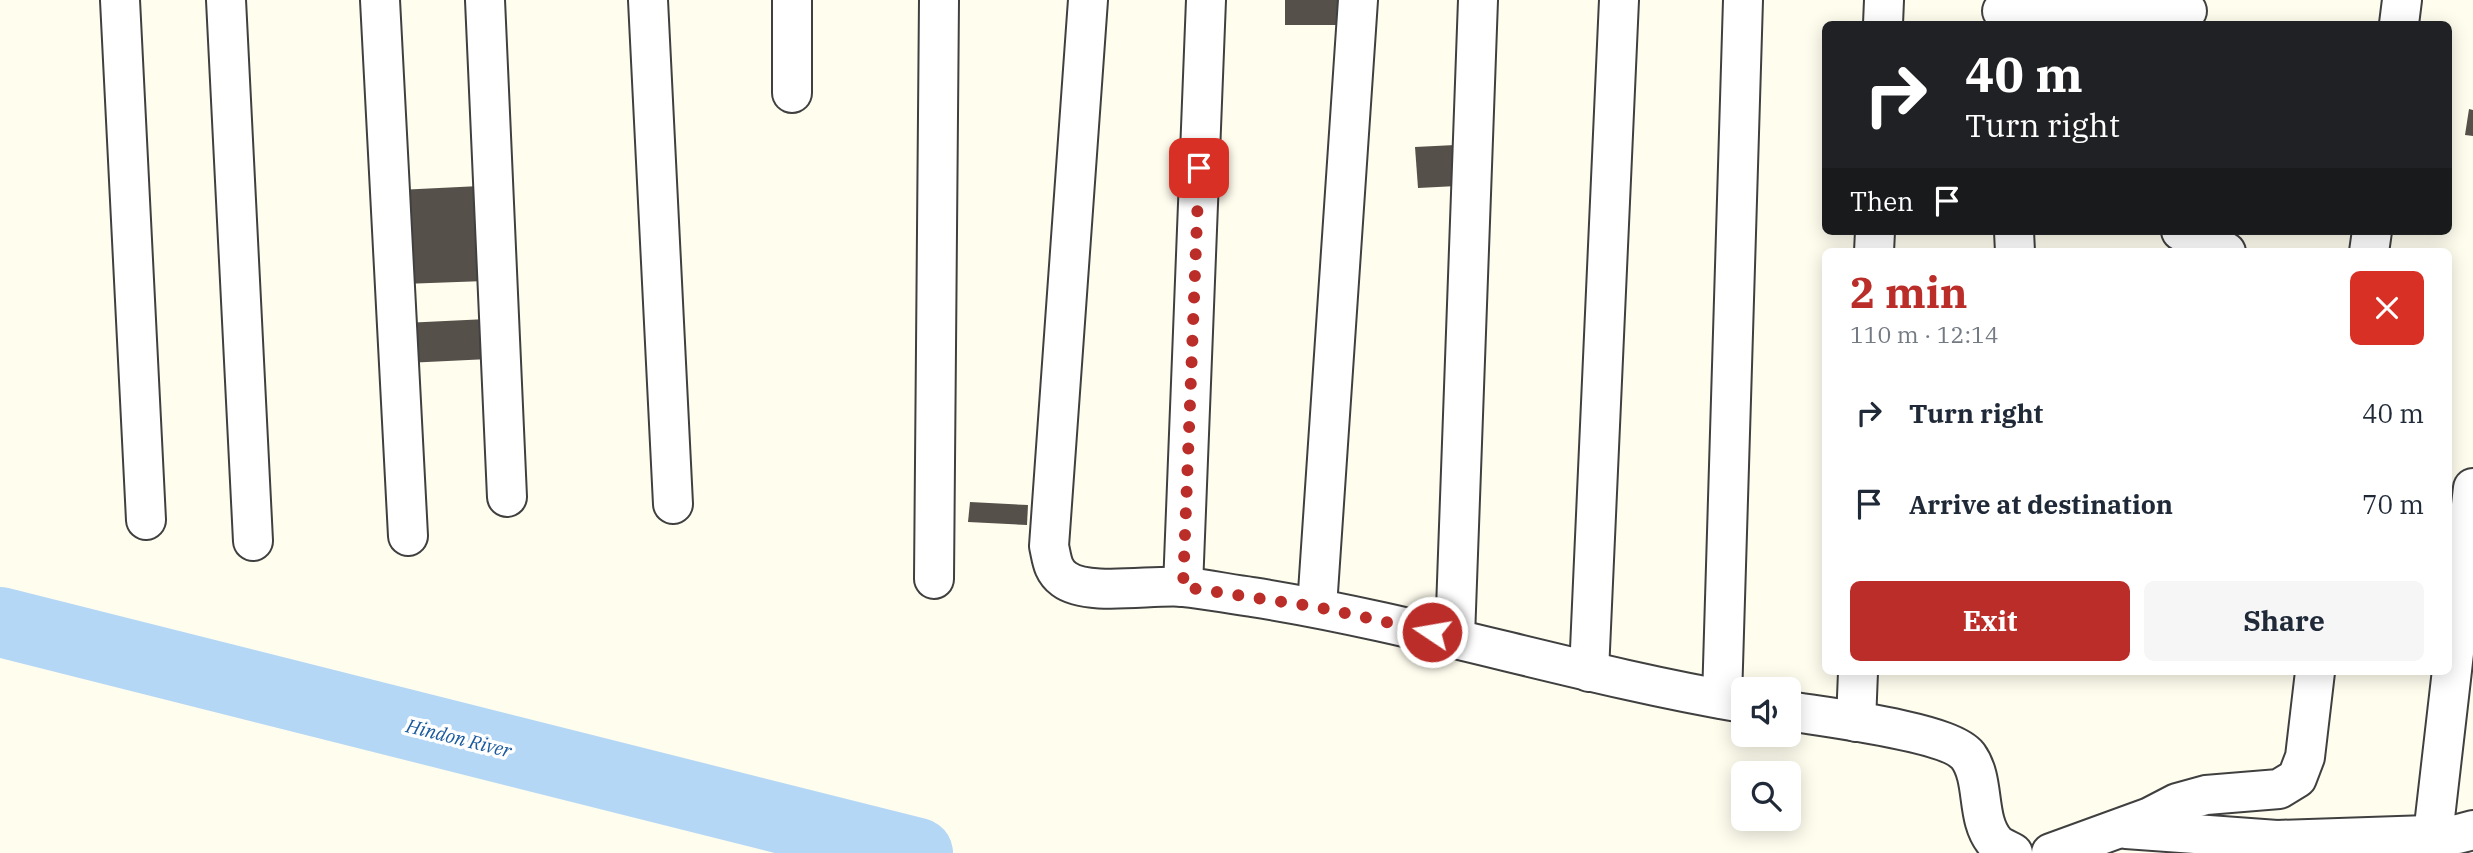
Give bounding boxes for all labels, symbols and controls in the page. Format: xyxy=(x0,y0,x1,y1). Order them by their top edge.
text: 40 m xyxy=(1965,42,2083,105)
icon: right xyxy=(1850,49,1941,140)
text: Turn right xyxy=(1965,104,2120,146)
pin xyxy=(1169,138,1229,198)
icon: arrive xyxy=(1180,149,1218,187)
icon: arrive xyxy=(1928,182,1966,220)
text: Then xyxy=(1850,184,1914,218)
text: 2 min xyxy=(1850,265,1968,320)
button: close xyxy=(2350,271,2424,345)
text: 110 m · 12:14 xyxy=(1850,319,1999,349)
icon: right xyxy=(1850,394,1888,432)
text: Turn right xyxy=(1909,396,2043,430)
text: 40 m xyxy=(2362,396,2424,430)
icon: arrive xyxy=(1850,485,1888,523)
text: Arrive at destination xyxy=(1909,487,2173,521)
text: 70 m xyxy=(2362,487,2424,521)
button: Exit xyxy=(1850,581,2130,661)
button: Share xyxy=(2144,581,2424,661)
position arrow xyxy=(1395,595,1469,669)
map controls xyxy=(1731,677,1801,831)
button: sound xyxy=(1731,677,1801,747)
water label: Hindon River xyxy=(403,713,515,763)
button: search xyxy=(1731,761,1801,831)

